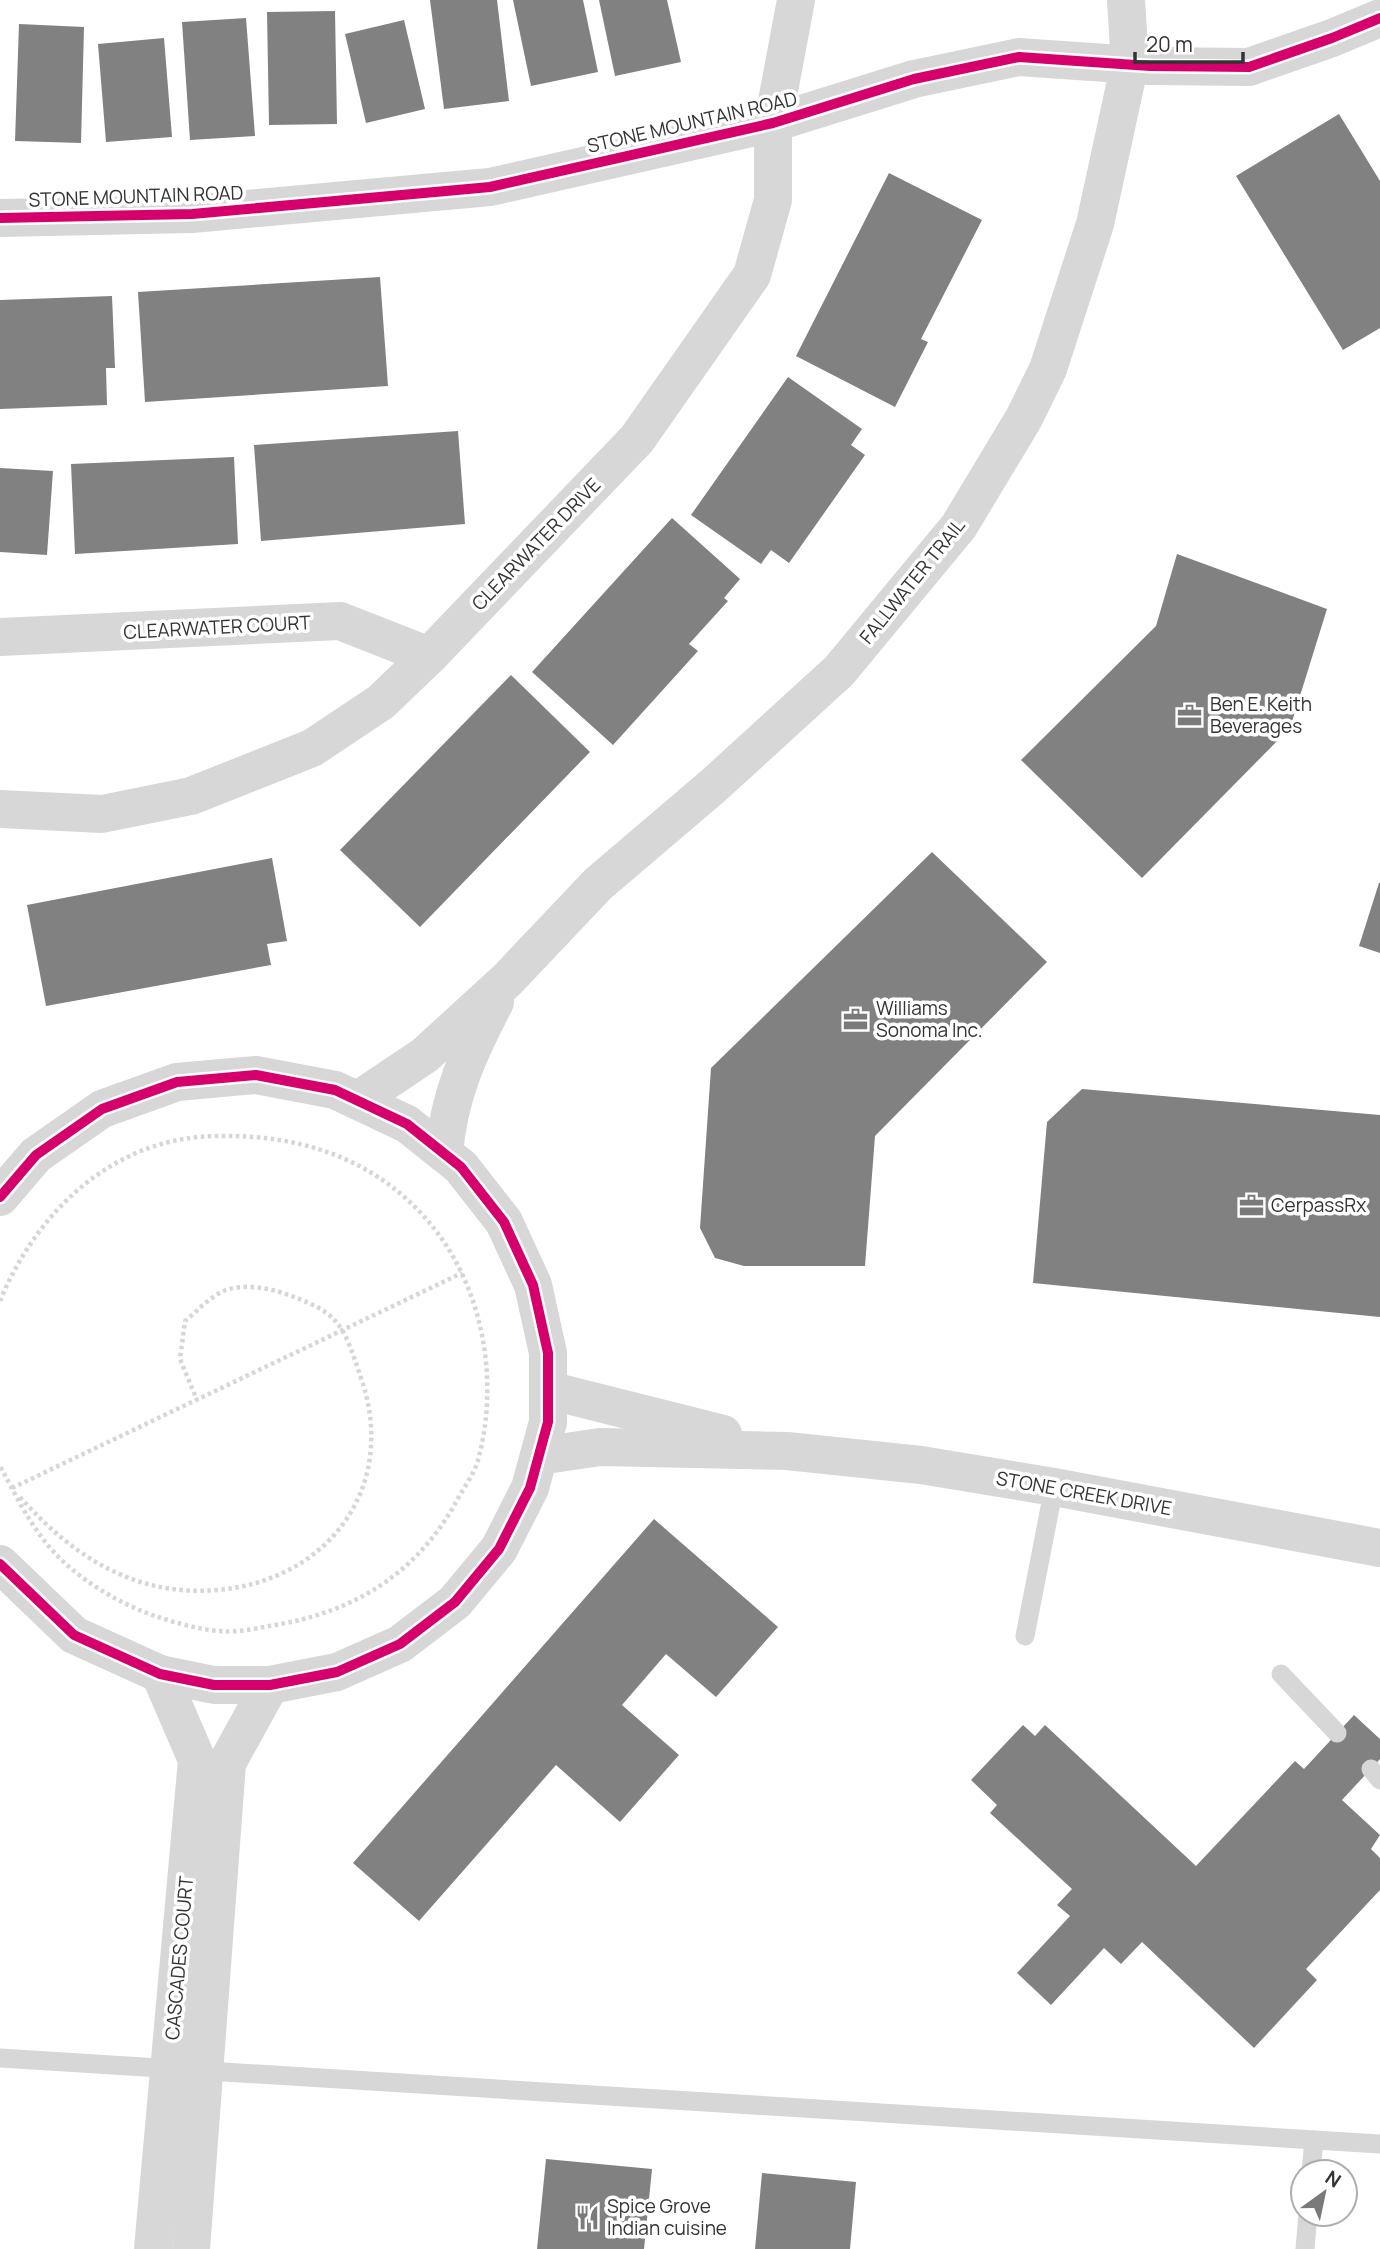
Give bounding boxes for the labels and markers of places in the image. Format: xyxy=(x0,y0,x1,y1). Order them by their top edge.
place label: Ben E. Keith Beverages xyxy=(1210,691,1312,739)
office icon: Ben E. Keith Beverages xyxy=(1176,701,1204,729)
place label: Williams Sonoma Inc. xyxy=(876,995,983,1043)
office icon: Williams Sonoma Inc. xyxy=(842,1005,870,1033)
office icon: CerpassRx xyxy=(1237,1191,1265,1219)
place label: CerpassRx xyxy=(1271,1192,1366,1218)
place label: Spice Grove Indian cuisine xyxy=(607,2193,727,2241)
restaurant icon: Spice Grove Indian cuisine xyxy=(573,2203,601,2231)

